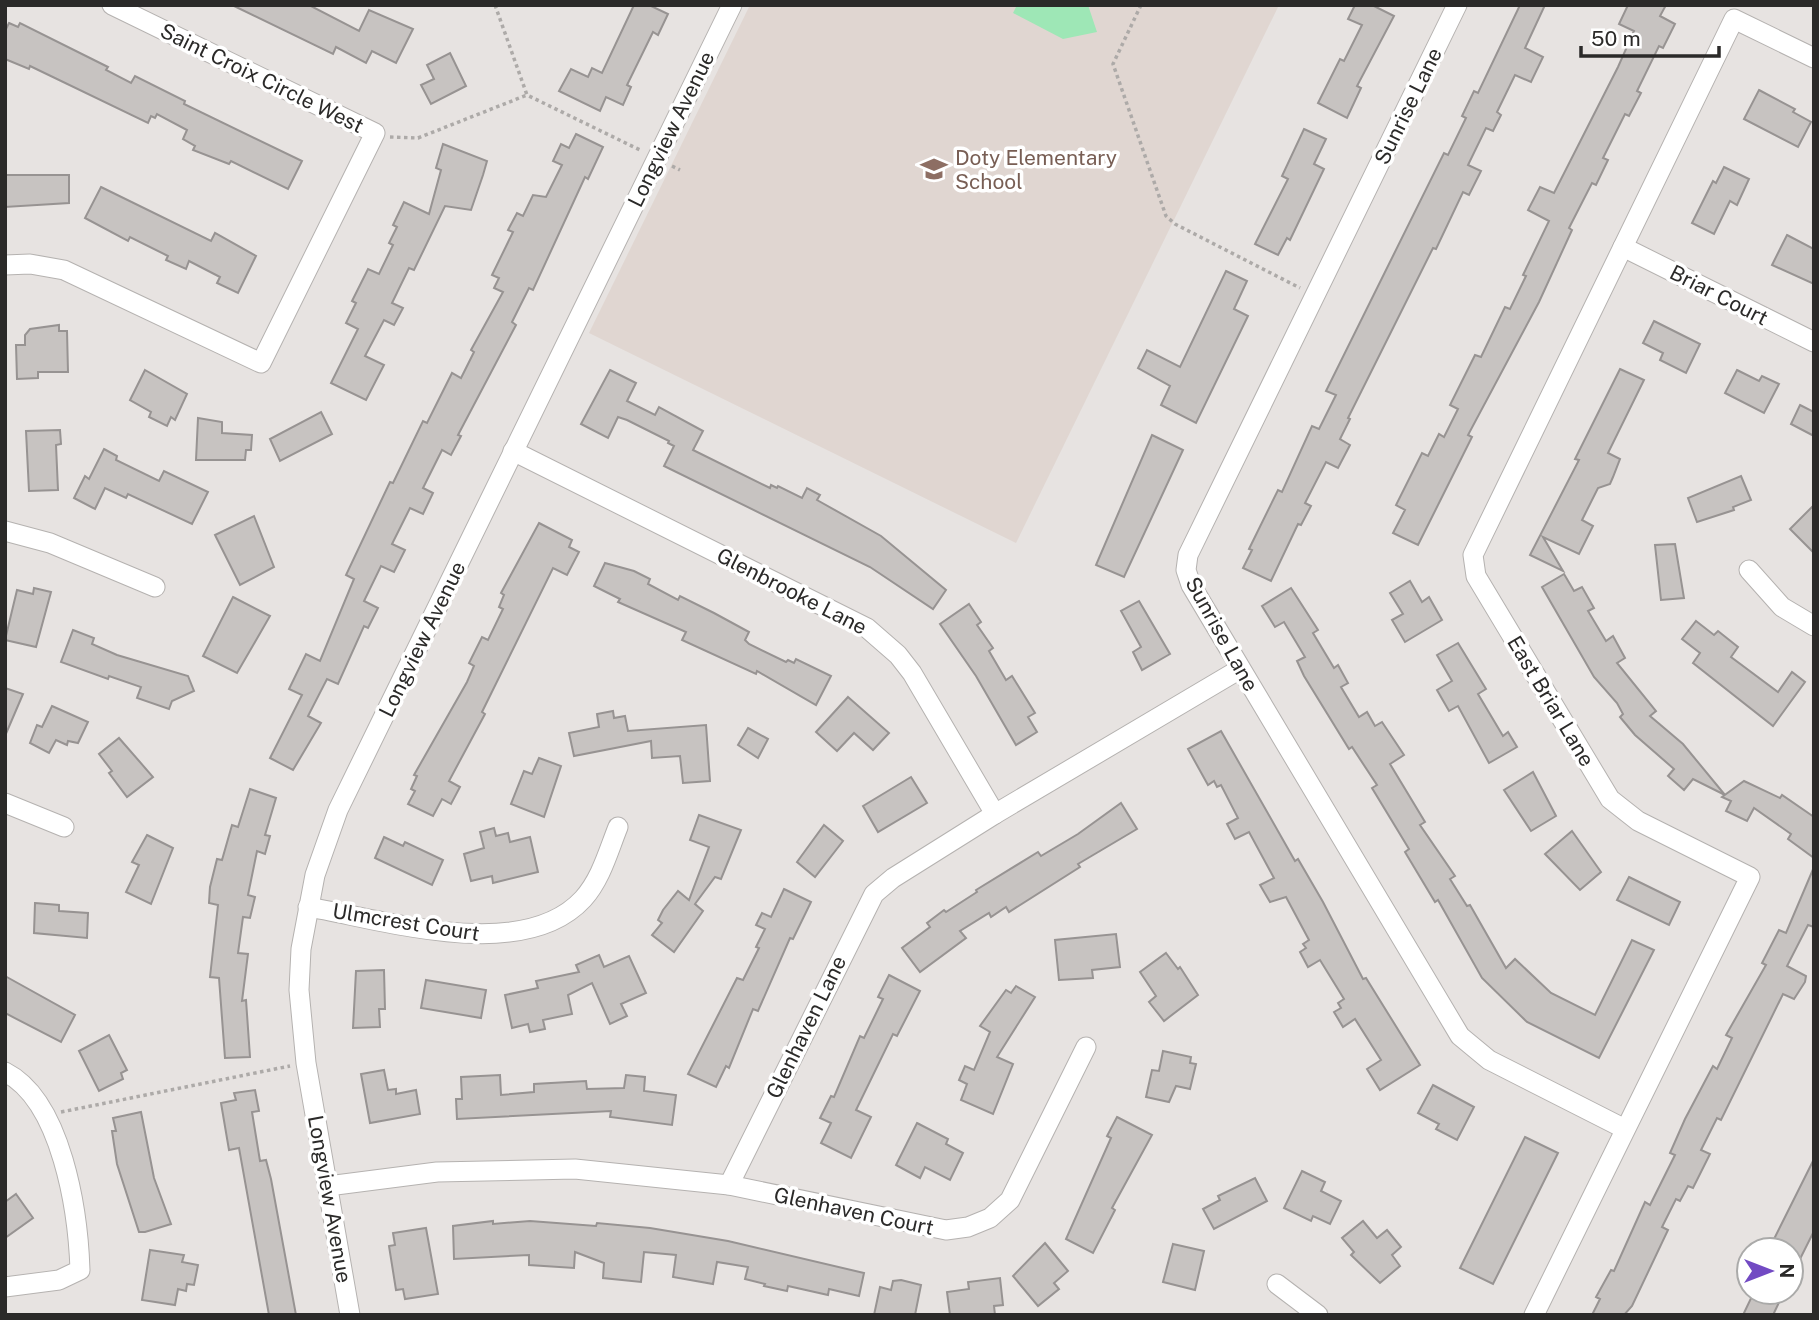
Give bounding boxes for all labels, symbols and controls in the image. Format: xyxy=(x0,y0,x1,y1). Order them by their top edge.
scale bar xyxy=(1581,14,1719,58)
street label: Saint Croix Circle West xyxy=(156,18,368,138)
text: 50 m xyxy=(1591,26,1641,51)
street label: Sunrise Lane xyxy=(1369,44,1447,168)
street label: Longview Avenue xyxy=(623,47,719,211)
place label: Doty Elementary School xyxy=(955,145,1117,194)
school or university icon: Doty Elementary School xyxy=(919,154,949,184)
street label: Briar Court xyxy=(1666,260,1772,330)
street label: Glenbrooke Lane xyxy=(713,542,871,640)
street label: Longview Avenue xyxy=(374,557,470,721)
street label: Sunrise Lane xyxy=(1180,572,1264,696)
street label: East Briar Lane xyxy=(1502,631,1600,771)
street label: Ulmcrest Court xyxy=(331,898,481,946)
street label: Glenhaven Lane xyxy=(761,952,851,1102)
street label: Longview Avenue xyxy=(303,1113,357,1285)
street label: Glenhaven Court xyxy=(772,1182,936,1240)
north arrow xyxy=(1735,1236,1805,1306)
text: N xyxy=(1776,1264,1798,1278)

